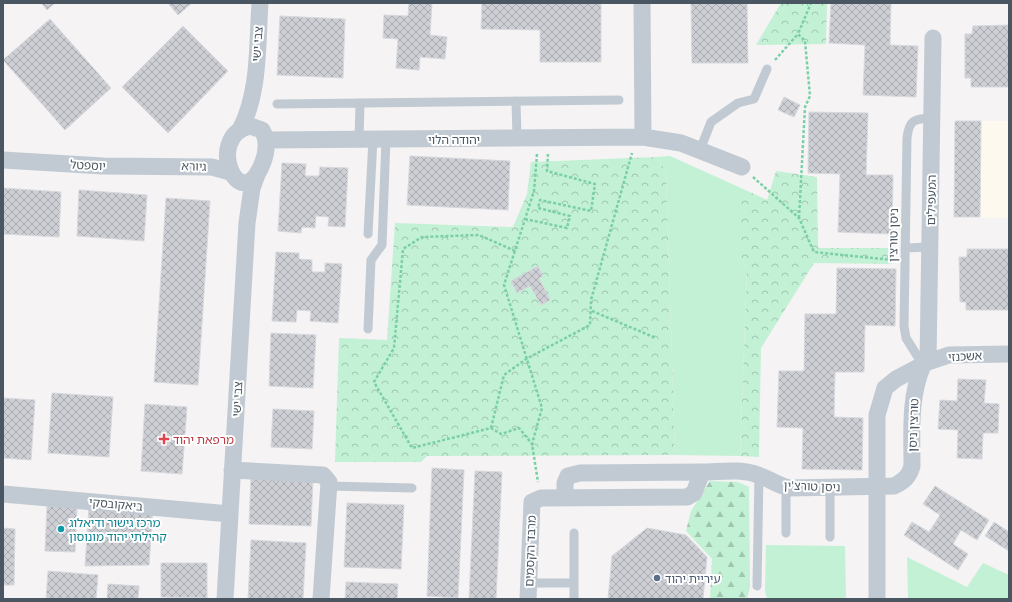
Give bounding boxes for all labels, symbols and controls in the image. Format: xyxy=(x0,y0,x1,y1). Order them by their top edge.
street label: צבי ישי xyxy=(248,25,266,62)
street label: יהודה הלוי xyxy=(428,132,480,147)
street label: יוספטל xyxy=(70,157,106,173)
street label: גיורא xyxy=(181,158,207,174)
street label: המעפילים xyxy=(923,174,939,226)
street label: ניסן טורצין xyxy=(885,208,901,262)
street label: אשכנזי xyxy=(948,348,983,364)
street label: צבי ישי xyxy=(229,381,245,417)
street label: טורצין ניסן xyxy=(905,398,921,452)
place label: מרפאת יהוד xyxy=(173,432,234,447)
marker: מרפאת יהוד xyxy=(158,433,170,445)
street label: ניסן טורצ'ין xyxy=(783,478,841,494)
street label: ביאקובסקי xyxy=(88,494,144,514)
place label: מרכז גישור ודיאלוג קהילתי יהוד מונוסון xyxy=(69,515,167,544)
street label: מרבד הקסמים xyxy=(521,515,539,587)
marker: מרכז גישור ודיאלוג קהילתי יהוד מונוסון xyxy=(56,524,66,534)
place label: עיריית יהוד xyxy=(665,571,721,586)
marker: עיריית יהוד xyxy=(652,573,662,583)

